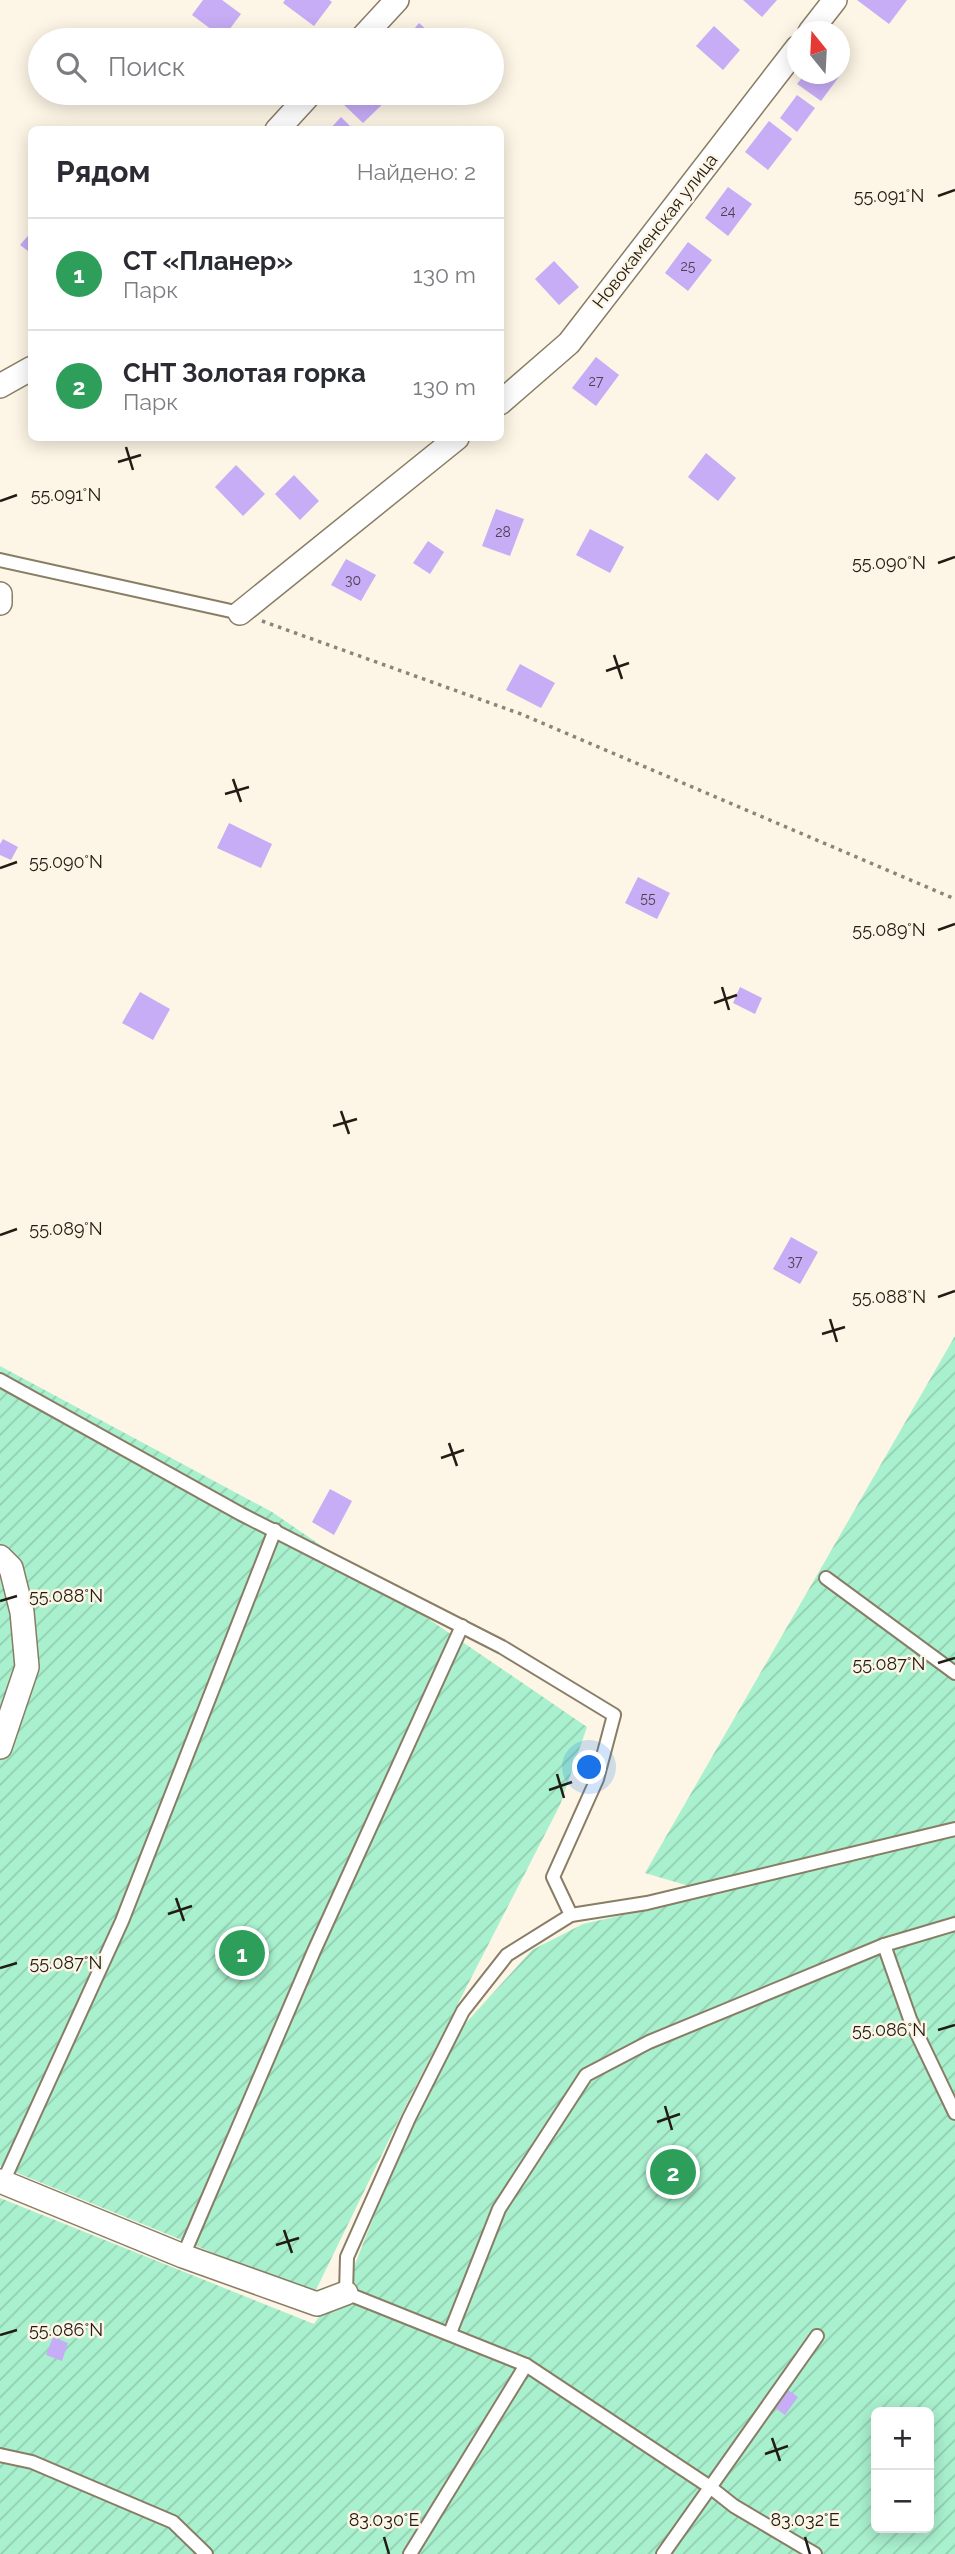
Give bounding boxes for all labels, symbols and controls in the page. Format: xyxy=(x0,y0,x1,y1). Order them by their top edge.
north arrow xyxy=(787,21,850,84)
search box xyxy=(28,28,504,105)
icon: search xyxy=(52,48,90,86)
text: Поиск xyxy=(108,52,185,82)
street label: Новокаменская улица xyxy=(588,149,721,312)
text: Рядом xyxy=(56,154,150,189)
text: Найдено: 2 xyxy=(357,158,476,185)
text: 55.091°N xyxy=(854,185,924,206)
house number: 24 xyxy=(721,203,736,219)
text: СТ «Планер» xyxy=(123,246,293,276)
house number: 25 xyxy=(681,258,696,274)
text: 1 xyxy=(73,261,85,288)
text: 130 m xyxy=(413,261,476,288)
text: Парк xyxy=(123,276,178,303)
text: СНТ Золотая горка xyxy=(123,358,366,388)
text: 2 xyxy=(73,373,85,400)
text: 130 m xyxy=(413,373,476,400)
house number: 27 xyxy=(589,373,604,389)
text: Парк xyxy=(123,388,178,415)
text: 55.091°N xyxy=(31,484,101,505)
house number: 28 xyxy=(495,524,511,540)
text: 55.090°N xyxy=(852,552,926,573)
house number: 30 xyxy=(345,572,361,588)
text: 55.090°N xyxy=(29,851,103,872)
house number: 55 xyxy=(640,890,656,906)
text: 55.089°N xyxy=(852,919,926,940)
text: 55.089°N xyxy=(29,1218,103,1239)
house number: 37 xyxy=(788,1253,803,1269)
text: 55.088°N xyxy=(852,1286,926,1307)
text: 55.088°N xyxy=(29,1585,103,1606)
text: 55.087°N xyxy=(852,1653,926,1674)
your location xyxy=(572,1750,606,1784)
pin: 1 xyxy=(219,1927,265,1979)
text: 55.087°N xyxy=(29,1952,103,1973)
text: 55.086°N xyxy=(852,2019,926,2040)
pin: 2 xyxy=(650,2146,696,2198)
text: 55.086°N xyxy=(29,2319,103,2340)
map controls xyxy=(871,2407,934,2533)
button: + xyxy=(871,2407,934,2470)
button: − xyxy=(871,2470,934,2533)
text: 83.030°E xyxy=(349,2509,419,2530)
text: 83.032°E xyxy=(770,2509,840,2530)

